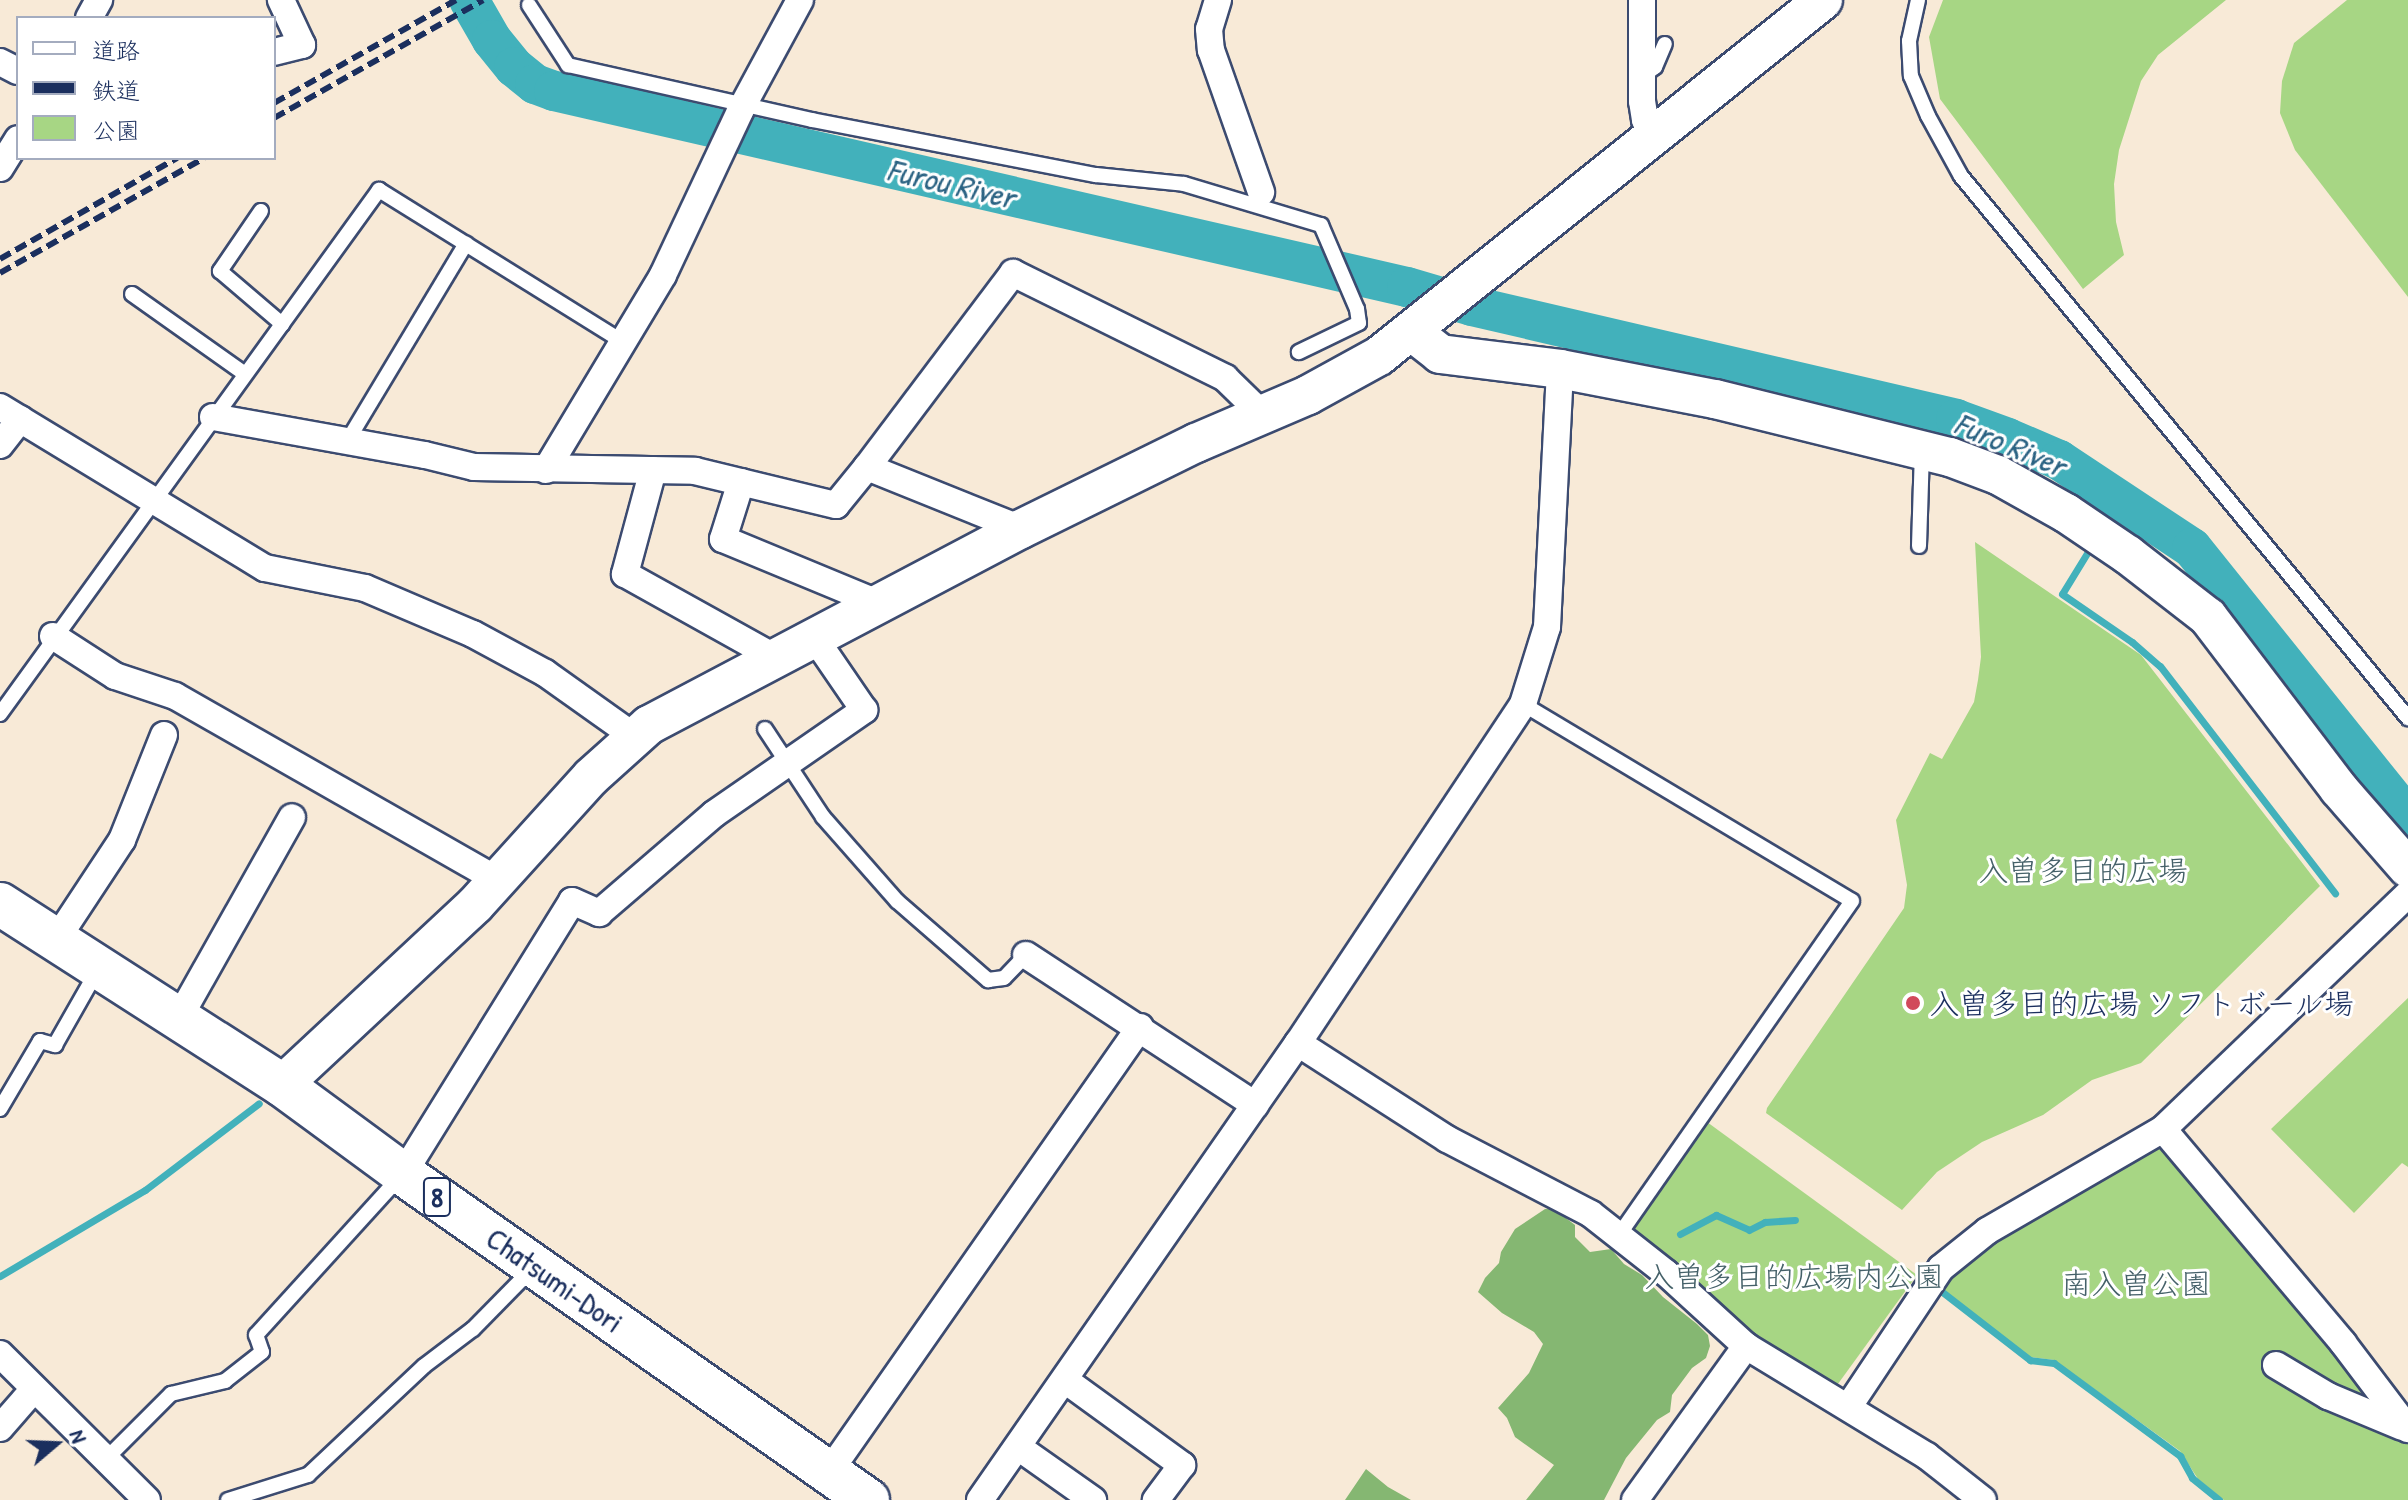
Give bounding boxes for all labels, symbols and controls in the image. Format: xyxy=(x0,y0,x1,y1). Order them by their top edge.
legend xyxy=(16,16,276,160)
text: 道路 xyxy=(92,34,140,66)
text: 鉄道 xyxy=(92,74,140,106)
text: 公園 xyxy=(92,114,140,146)
water label: Furou River xyxy=(883,151,1019,217)
water label: Furo River xyxy=(1949,404,2071,486)
park label: 入曽多目的広場 xyxy=(1978,852,2188,888)
place label: 入曽多目的広場 ソフトボール場 xyxy=(1929,985,2356,1021)
marker: 入曽多目的広場 ソフトボール場 xyxy=(1904,994,1922,1012)
road number: 8 xyxy=(421,1173,453,1221)
street label: Chatsumi-Dori xyxy=(480,1220,630,1340)
park label: 入曽多目的広場内公園 xyxy=(1644,1258,1944,1294)
park label: 南入曽公園 xyxy=(2061,1265,2211,1301)
north arrow xyxy=(16,1404,96,1484)
text: N xyxy=(63,1426,95,1447)

